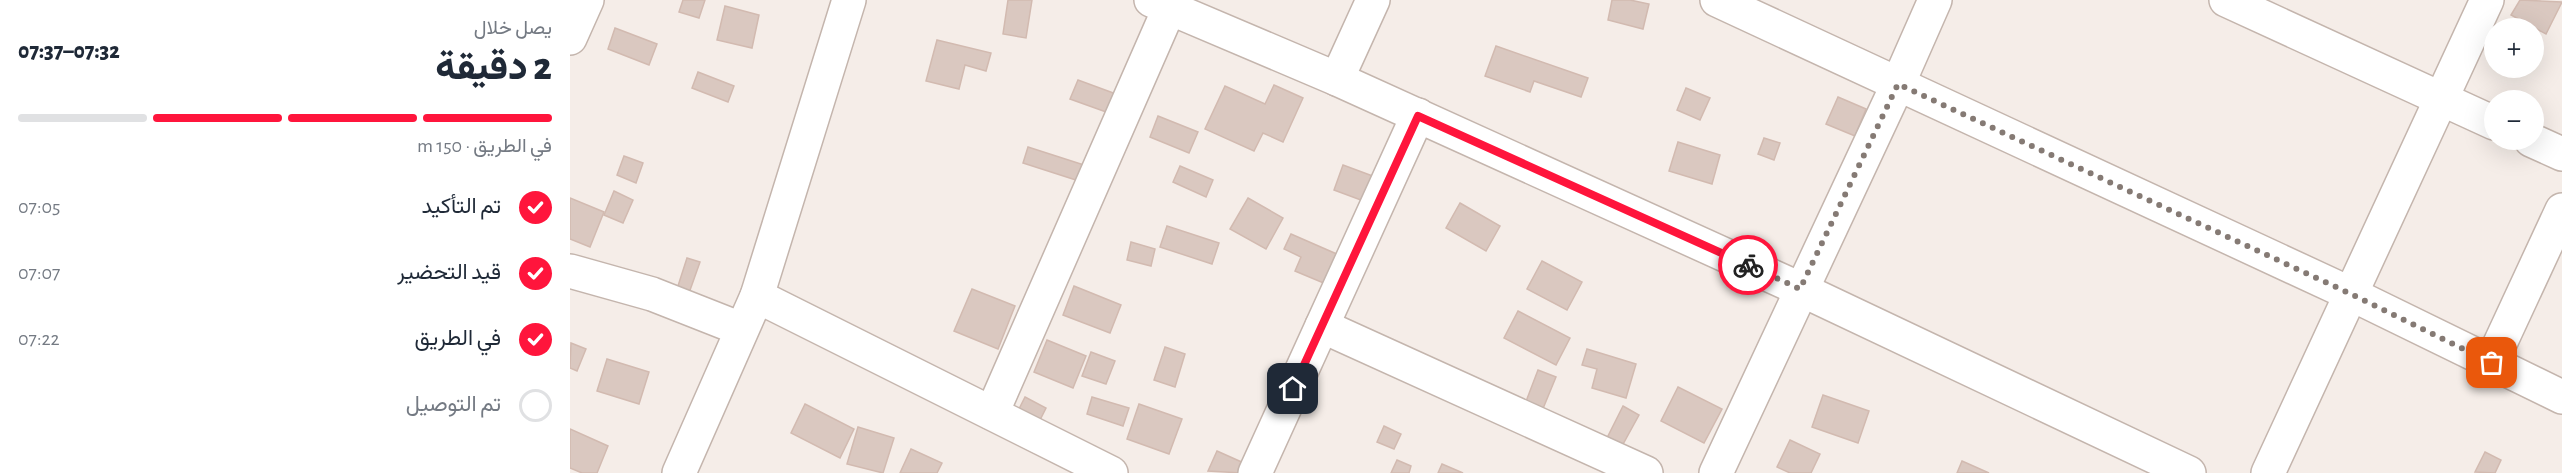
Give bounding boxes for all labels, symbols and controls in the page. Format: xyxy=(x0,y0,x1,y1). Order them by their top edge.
text: يصل خلال xyxy=(474,18,552,38)
map controls xyxy=(2484,18,2544,150)
button: + xyxy=(2484,18,2544,78)
text: 07:32–07:37 xyxy=(18,40,120,62)
text: 2 دقيقة xyxy=(435,48,552,87)
button: − xyxy=(2484,90,2544,150)
text: في الطريق · 150 m xyxy=(417,136,552,156)
icon: check xyxy=(519,191,552,224)
text: تم التأكيد xyxy=(422,195,501,217)
text: 07:05 xyxy=(18,197,60,217)
courier xyxy=(1718,235,1778,295)
icon: bike xyxy=(1732,249,1765,282)
icon: check xyxy=(519,257,552,290)
text: قيد التحضير xyxy=(397,261,501,283)
text: 07:07 xyxy=(18,263,60,283)
icon: check xyxy=(519,323,552,356)
text: في الطريق xyxy=(414,327,501,349)
text: 07:22 xyxy=(18,329,60,349)
pin xyxy=(2466,337,2517,388)
icon: bag xyxy=(2475,346,2508,379)
pin xyxy=(1267,363,1318,414)
icon: home xyxy=(1276,372,1309,405)
text: تم التوصيل xyxy=(406,393,501,415)

